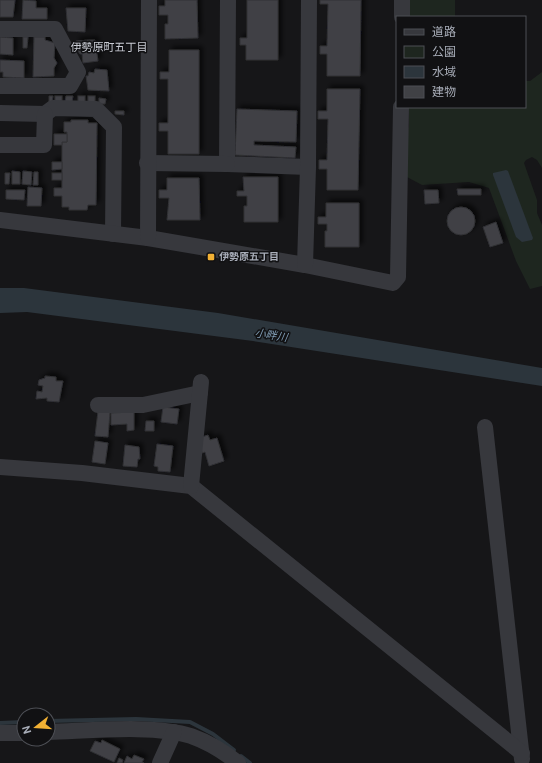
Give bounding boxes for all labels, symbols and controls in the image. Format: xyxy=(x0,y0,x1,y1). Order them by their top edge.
legend xyxy=(396,16,526,108)
text: 道路 xyxy=(432,25,456,41)
district label: 伊勢原町五丁目 xyxy=(71,41,148,55)
text: 公園 xyxy=(432,45,456,61)
text: 水域 xyxy=(432,65,456,81)
text: 建物 xyxy=(432,85,456,101)
place label: 伊勢原五丁目 xyxy=(219,251,279,264)
marker: 伊勢原五丁目 xyxy=(206,252,216,262)
water label: 小畔川 xyxy=(254,327,289,346)
north arrow xyxy=(16,707,56,747)
text: N xyxy=(20,724,35,735)

